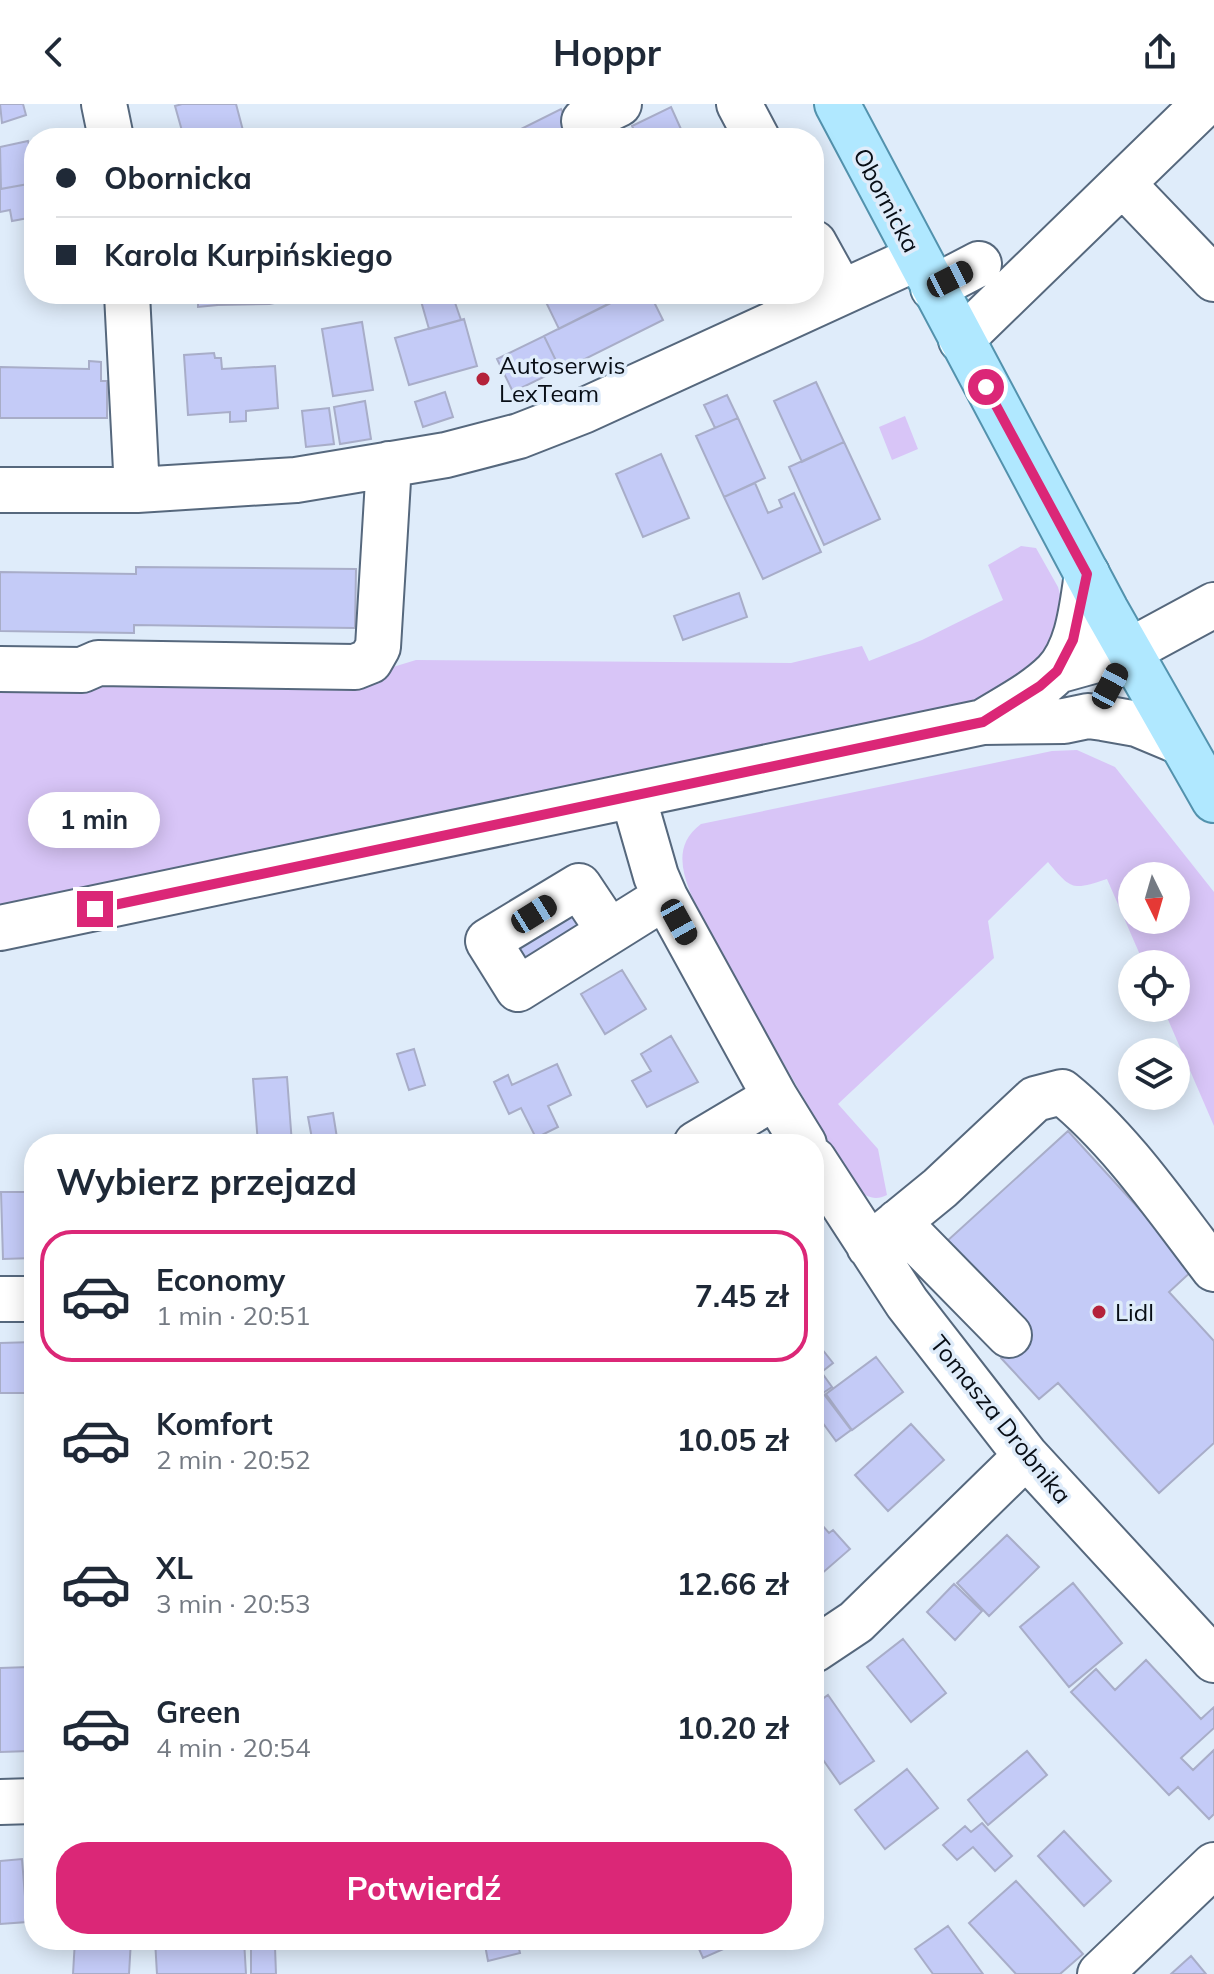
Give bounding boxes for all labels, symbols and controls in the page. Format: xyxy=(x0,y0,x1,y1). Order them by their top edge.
icon: back xyxy=(32,30,76,74)
text: Hoppr xyxy=(553,30,661,75)
icon: share xyxy=(1138,30,1182,74)
street label: Obornicka xyxy=(847,143,927,257)
text: Obornicka xyxy=(104,159,252,197)
text: Karola Kurpińskiego xyxy=(104,236,393,274)
car xyxy=(923,257,977,301)
place label: Autoserwis LexTeam xyxy=(499,350,625,408)
route start xyxy=(968,369,1004,405)
marker: Autoserwis LexTeam xyxy=(474,370,492,388)
car xyxy=(1088,659,1132,713)
callout: 1 min xyxy=(29,793,161,849)
text: 1 min xyxy=(60,803,128,836)
north arrow xyxy=(1118,862,1190,934)
map controls xyxy=(1118,862,1190,1110)
route end xyxy=(77,891,113,927)
car xyxy=(507,891,561,937)
car xyxy=(657,895,701,949)
button: locate xyxy=(1118,950,1190,1022)
button: layers xyxy=(1118,1038,1190,1110)
text: Wybierz przejazd xyxy=(56,1159,357,1204)
icon: car xyxy=(60,1260,132,1332)
text: Economy xyxy=(156,1261,285,1299)
text: 7.45 zł xyxy=(695,1277,788,1315)
place label: Lidl xyxy=(1115,1297,1154,1327)
text: 1 min · 20:51 xyxy=(156,1299,311,1332)
marker: Lidl xyxy=(1090,1303,1108,1321)
street label: Tomasza Drobnika xyxy=(924,1329,1078,1509)
icon: car xyxy=(60,1404,132,1476)
text: Komfort xyxy=(156,1405,273,1443)
text: 10.05 zł xyxy=(677,1421,788,1459)
text: 2 min · 20:52 xyxy=(156,1443,311,1476)
icon: car xyxy=(60,1548,132,1620)
text: XL xyxy=(156,1549,193,1587)
text: 12.66 zł xyxy=(677,1565,788,1603)
text: 3 min · 20:53 xyxy=(156,1587,311,1620)
icon: car xyxy=(60,1692,132,1764)
text: Green xyxy=(156,1693,241,1731)
text: 10.20 zł xyxy=(677,1709,788,1747)
text: 4 min · 20:54 xyxy=(156,1731,311,1764)
button: Potwierdź xyxy=(56,1842,792,1934)

